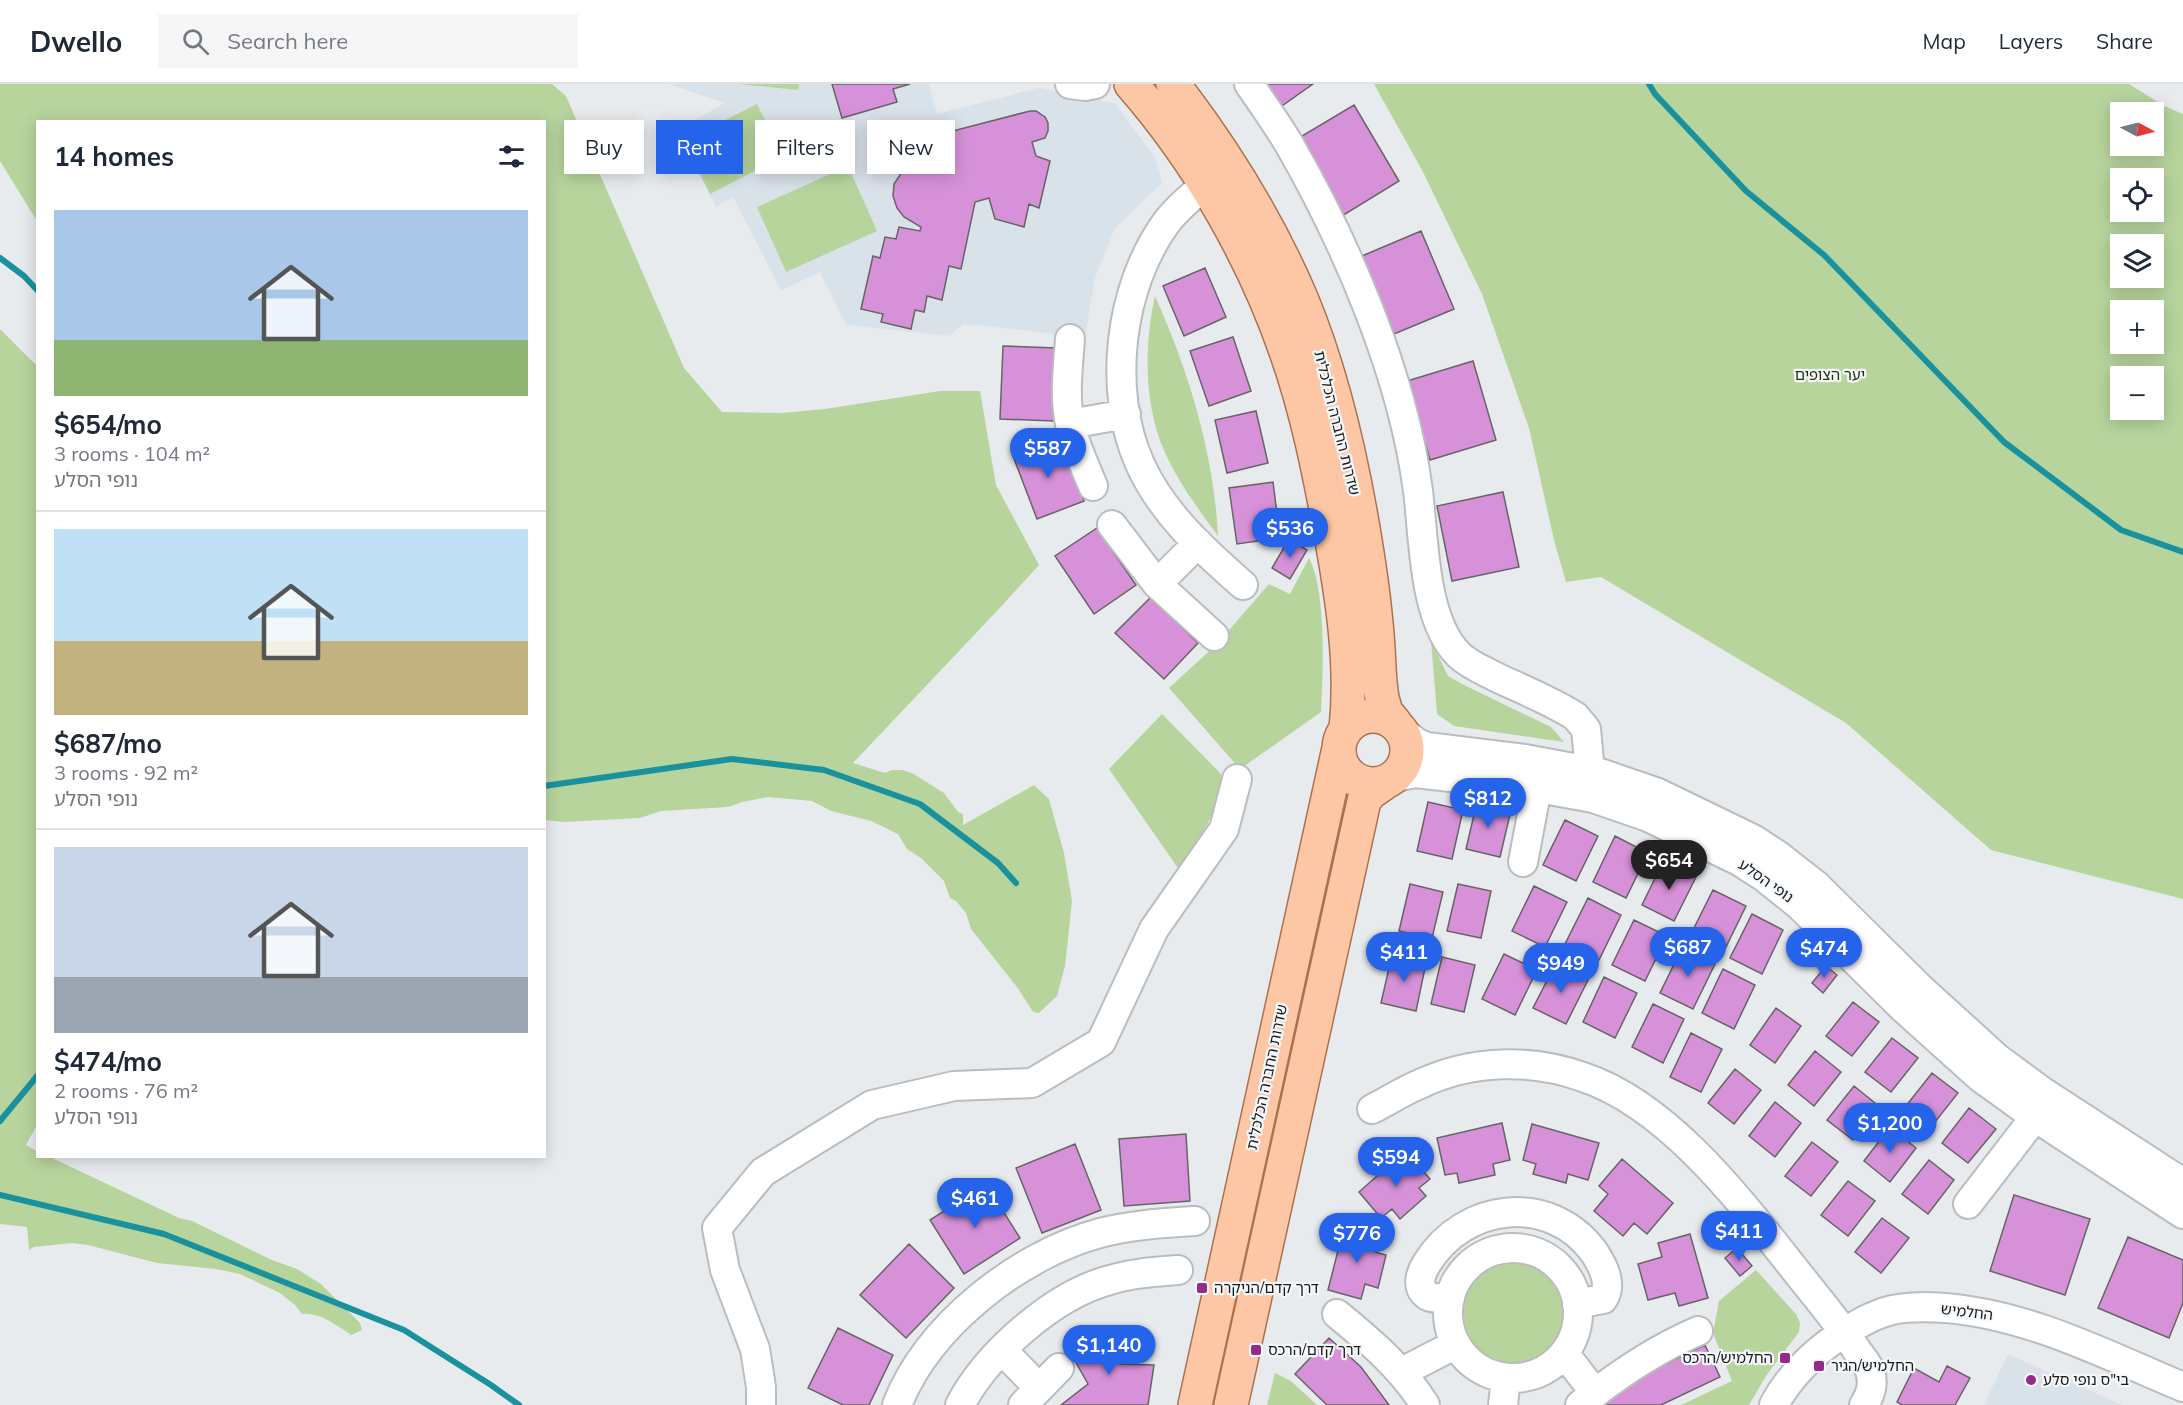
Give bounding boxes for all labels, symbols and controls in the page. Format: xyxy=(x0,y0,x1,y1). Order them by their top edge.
search box xyxy=(158,14,578,68)
text: Dwello xyxy=(30,24,122,59)
icon: search xyxy=(179,25,212,58)
text: Search here xyxy=(227,27,348,55)
text: Map xyxy=(1923,28,1966,54)
text: Layers xyxy=(1999,28,2063,54)
text: Share xyxy=(2096,28,2153,54)
north arrow xyxy=(2110,102,2164,156)
map controls xyxy=(2110,102,2164,420)
chip: Buy xyxy=(564,120,644,174)
chip: Rent xyxy=(656,120,743,174)
chip: Filters xyxy=(755,120,855,174)
chip: New xyxy=(867,120,955,174)
text: 14 homes xyxy=(54,140,174,173)
icon: filters xyxy=(495,140,528,173)
button: locate xyxy=(2110,168,2164,222)
button: layers xyxy=(2110,234,2164,288)
icon: home xyxy=(237,249,345,357)
button: + xyxy=(2110,300,2164,354)
street label: שדרות החברה הכלכלית xyxy=(1310,349,1365,497)
park label: יער הצופים xyxy=(1795,365,1865,384)
button: − xyxy=(2110,366,2164,420)
text: $654/mo xyxy=(54,408,162,441)
pin: $587 xyxy=(1012,428,1084,479)
text: $587 xyxy=(1024,435,1072,460)
text: 3 rooms · 104 m² xyxy=(54,441,210,466)
text: נופי הסלע xyxy=(54,467,138,492)
pin: $536 xyxy=(1254,508,1326,559)
text: $536 xyxy=(1266,515,1314,540)
icon: home xyxy=(237,568,345,676)
text: $687/mo xyxy=(54,727,162,760)
text: 3 rooms · 92 m² xyxy=(54,760,198,785)
pin: $812 xyxy=(1452,778,1524,829)
text: $812 xyxy=(1464,785,1512,810)
text: נופי הסלע xyxy=(54,786,138,811)
pin: $654 xyxy=(1633,840,1705,891)
text: $654 xyxy=(1645,847,1693,872)
street label: נופי הסלע xyxy=(1735,855,1798,906)
icon: home xyxy=(237,886,345,994)
pin: $687 xyxy=(1652,927,1724,978)
pin: $474 xyxy=(1788,928,1860,979)
pin: $411 xyxy=(1368,932,1440,983)
text: $687 xyxy=(1664,934,1712,959)
text: $474 xyxy=(1800,935,1848,960)
text: $411 xyxy=(1380,939,1428,964)
pin: $949 xyxy=(1525,943,1597,994)
text: $949 xyxy=(1537,950,1585,975)
street label: שדרות החברה הכלכלית xyxy=(1242,1002,1291,1151)
text: $474/mo xyxy=(54,1045,162,1078)
text: 2 rooms · 76 m² xyxy=(54,1078,198,1103)
pin: $1,200 xyxy=(1841,1103,1939,1154)
text: נופי הסלע xyxy=(54,1104,138,1129)
text: $1,200 xyxy=(1858,1110,1922,1135)
pin: $594 xyxy=(1360,1137,1432,1188)
text: $594 xyxy=(1372,1144,1420,1169)
pin: $461 xyxy=(939,1178,1011,1229)
text: $461 xyxy=(951,1185,999,1210)
pin: $411 xyxy=(1703,1211,1775,1262)
pin: $776 xyxy=(1321,1213,1393,1264)
text: $411 xyxy=(1715,1218,1763,1243)
text: $776 xyxy=(1333,1220,1381,1245)
place label: דרך קדם/הניקרה xyxy=(1214,1278,1319,1297)
marker: דרך קדם/הניקרה xyxy=(1195,1281,1209,1295)
street label: החלמיש xyxy=(1940,1299,1994,1324)
pin: $1,140 xyxy=(1060,1325,1158,1376)
text: $1,140 xyxy=(1077,1332,1141,1357)
place label: דרך קדם/הרכס xyxy=(1268,1340,1361,1359)
marker: דרך קדם/הרכס xyxy=(1249,1343,1263,1357)
place label: החלמיש/הרכס xyxy=(1682,1348,1773,1367)
marker: החלמיש/הרכס xyxy=(1778,1351,1792,1365)
place label: החלמיש/הגיר xyxy=(1831,1356,1914,1375)
marker: החלמיש/הגיר xyxy=(1812,1359,1826,1373)
place label: בי"ס נופי סלע xyxy=(2043,1370,2129,1389)
marker: בי"ס נופי סלע xyxy=(2024,1373,2038,1387)

